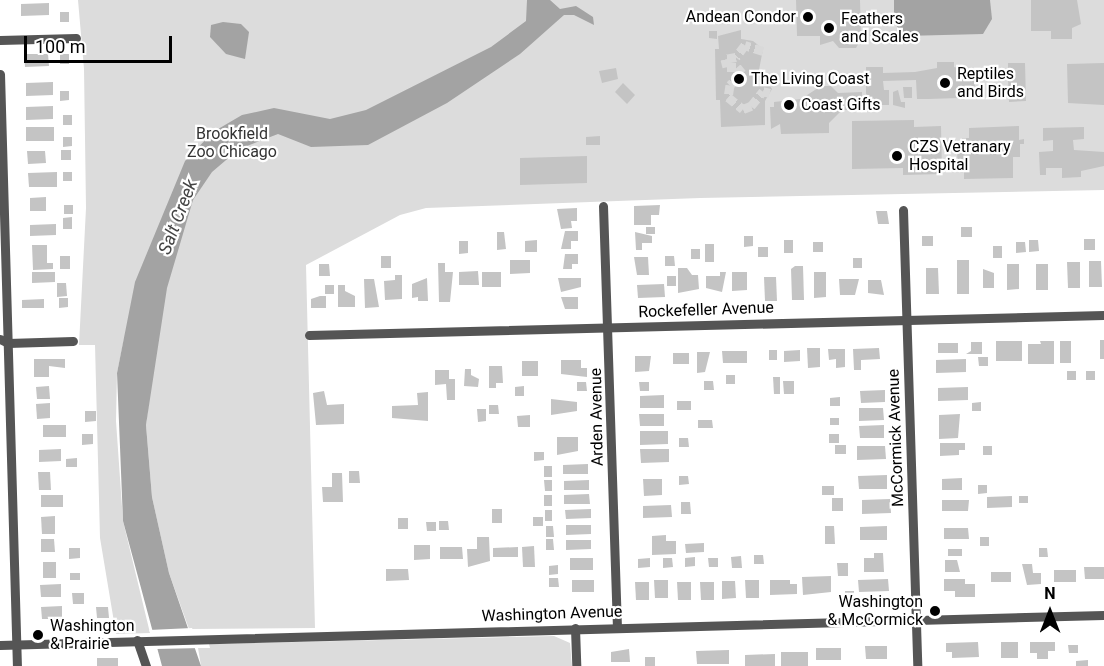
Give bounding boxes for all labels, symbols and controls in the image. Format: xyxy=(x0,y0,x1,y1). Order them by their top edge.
place label: Andean Condor xyxy=(686,7,796,27)
place label: Feathers and Scales xyxy=(841,9,919,47)
marker: Andean Condor xyxy=(801,10,815,24)
marker: Feathers and Scales xyxy=(822,21,836,35)
scale bar xyxy=(27,24,176,62)
text: 100 m xyxy=(35,36,86,57)
place label: Reptiles and Birds xyxy=(957,64,1024,102)
place label: The Living Coast xyxy=(751,69,869,89)
marker: The Living Coast xyxy=(732,72,746,86)
marker: Reptiles and Birds xyxy=(938,76,952,90)
place label: Coast Gifts xyxy=(801,95,881,115)
marker: Coast Gifts xyxy=(782,98,796,112)
park label: Brookfield Zoo Chicago xyxy=(187,124,277,162)
place label: CZS Vetranary Hospital xyxy=(909,137,1011,175)
marker: CZS Vetranary Hospital xyxy=(890,149,904,163)
water label: Salt Creek xyxy=(154,176,202,258)
street label: Rockefeller Avenue xyxy=(638,298,774,322)
street label: Arden Avenue xyxy=(587,368,607,466)
street label: McCormick Avenue xyxy=(884,369,908,507)
north arrow xyxy=(1020,582,1080,642)
text: N xyxy=(1044,584,1056,603)
place label: Washington & McCormick xyxy=(827,592,923,630)
street label: Washington Avenue xyxy=(481,602,623,626)
marker: Washington & McCormick xyxy=(928,604,942,618)
place label: Washington & Prairie xyxy=(50,616,134,654)
marker: Washington & Prairie xyxy=(31,628,45,642)

